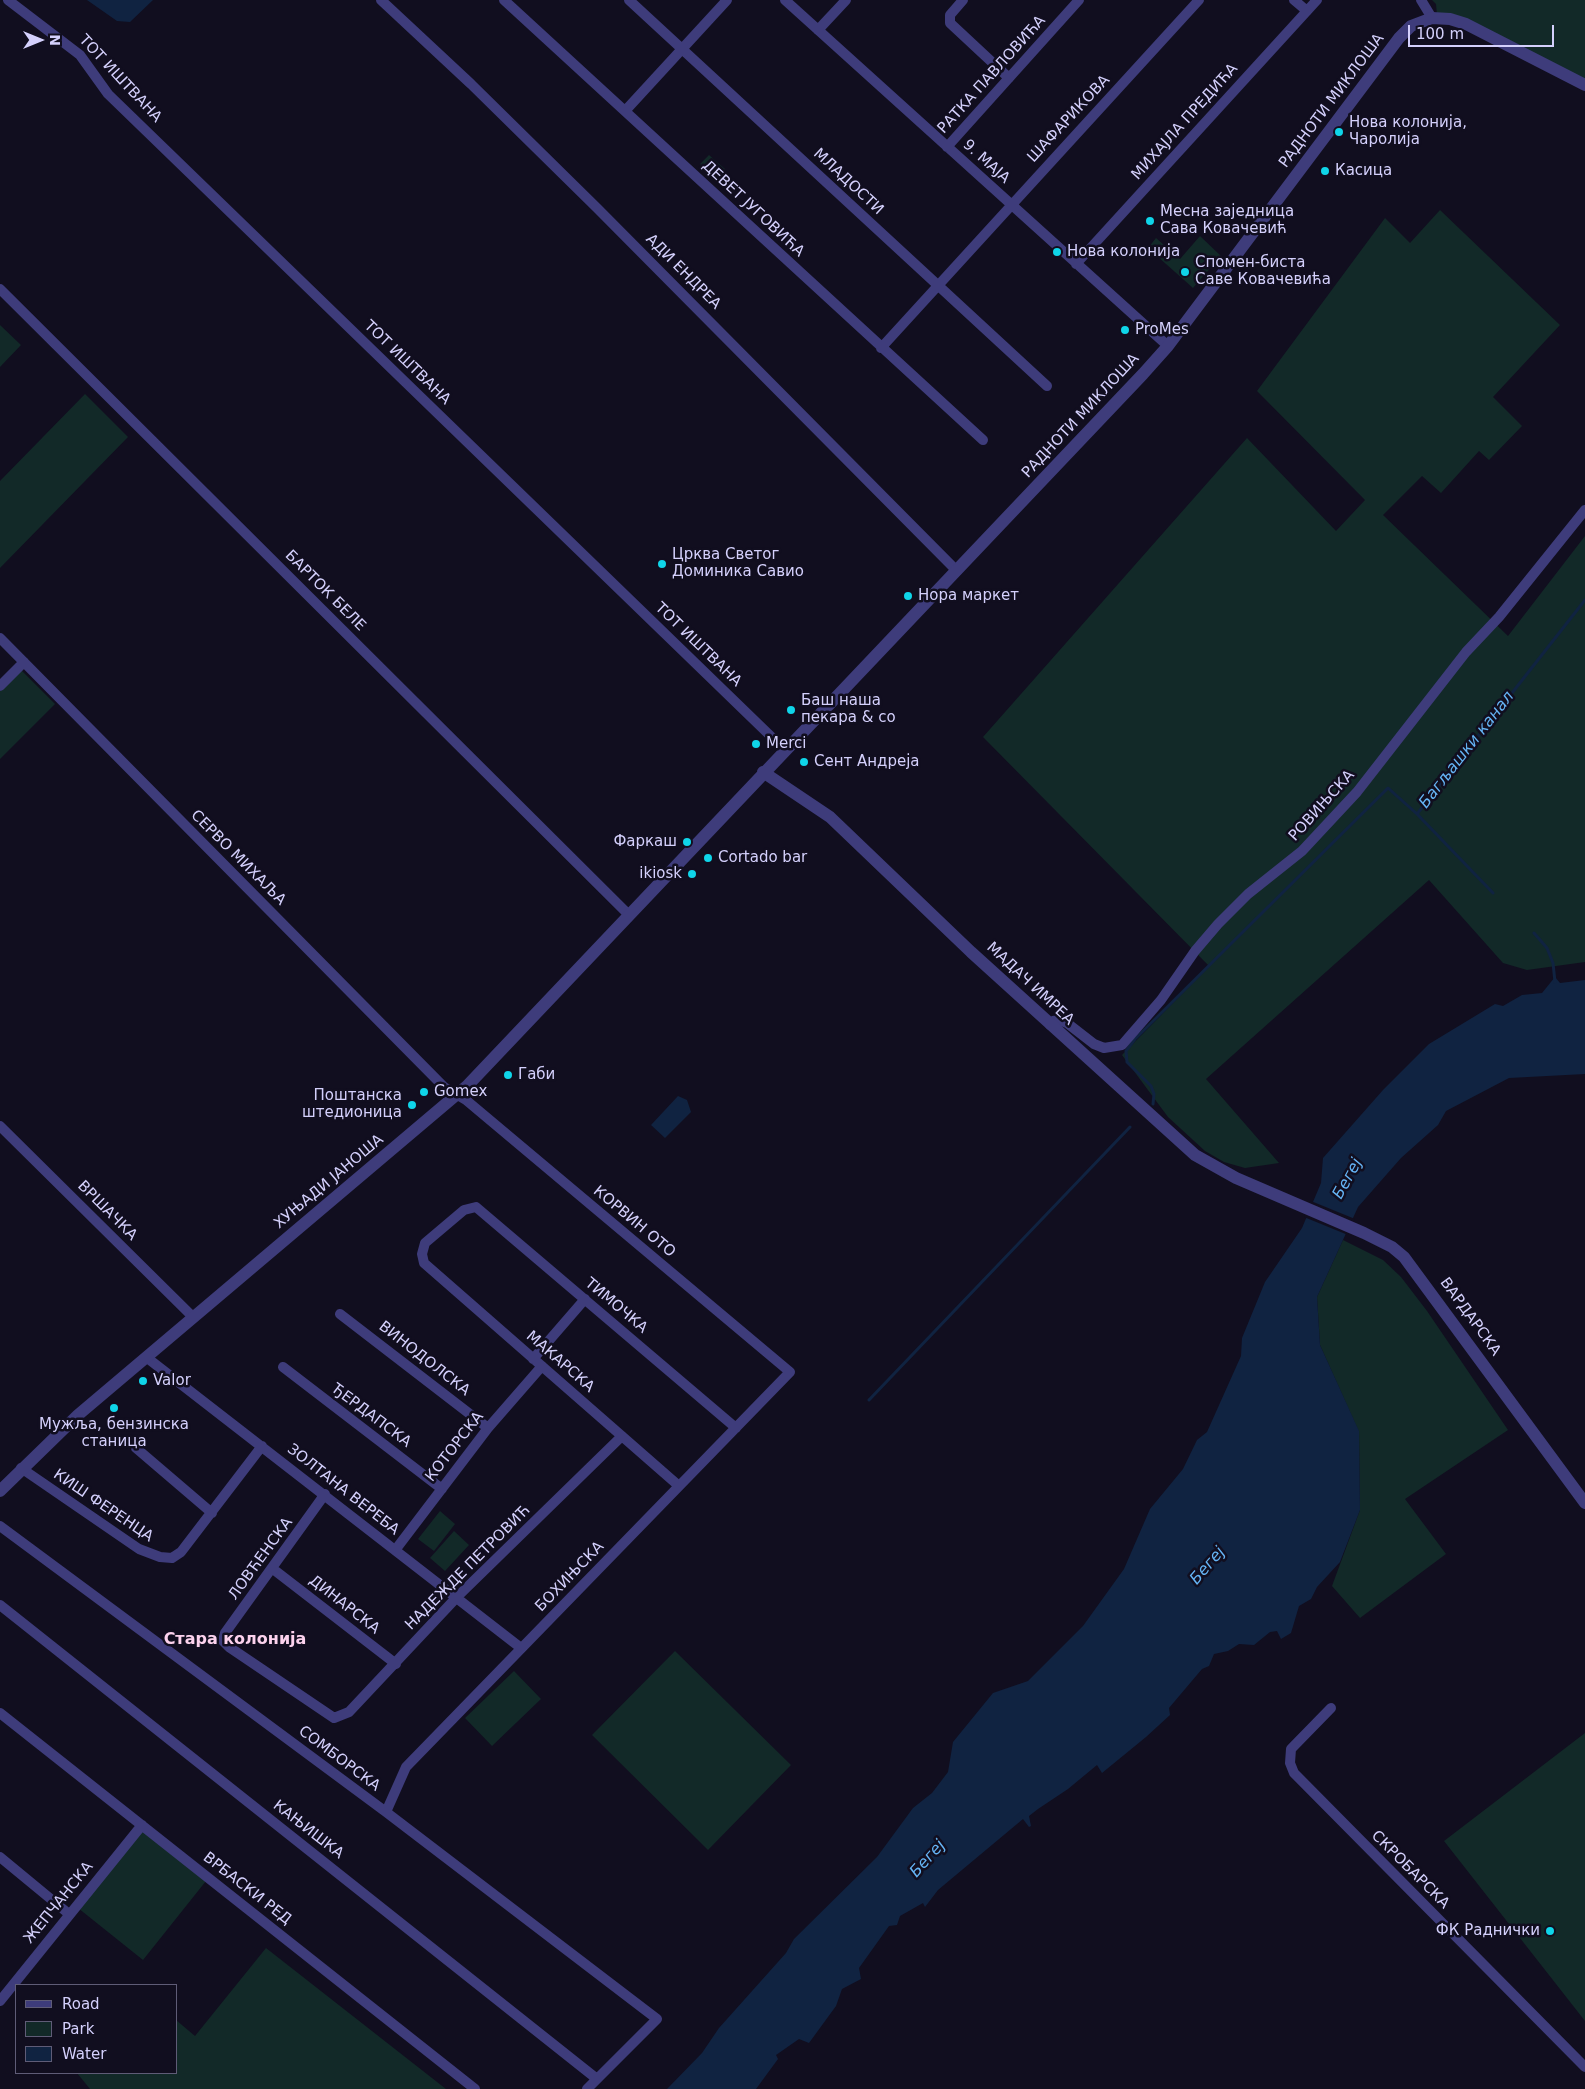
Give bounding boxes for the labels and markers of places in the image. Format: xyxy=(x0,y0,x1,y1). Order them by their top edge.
place label: Нова колонија, Чаролија xyxy=(1349,114,1467,149)
marker: Нова колонија, Чаролија xyxy=(1333,126,1345,138)
place label: Касица xyxy=(1335,162,1392,180)
marker: Касица xyxy=(1319,165,1331,177)
place label: Месна заједница Сава Ковачевић xyxy=(1160,203,1294,238)
marker: Месна заједница Сава Ковачевић xyxy=(1144,215,1156,227)
place label: Нова колонија xyxy=(1067,243,1180,261)
marker: Нова колонија xyxy=(1051,246,1063,258)
place label: Спомен-биста Саве Ковачевића xyxy=(1195,254,1331,289)
marker: Спомен-биста Саве Ковачевића xyxy=(1179,266,1191,278)
place label: ProMes xyxy=(1135,321,1189,339)
marker: ProMes xyxy=(1119,324,1131,336)
place label: Црква Светог Доминика Савио xyxy=(672,546,804,581)
marker: Црква Светог Доминика Савио xyxy=(656,558,668,570)
place label: Нора маркет xyxy=(918,587,1019,605)
marker: Нора маркет xyxy=(902,590,914,602)
place label: Баш наша пекара & co xyxy=(801,692,896,727)
marker: Баш наша пекара & co xyxy=(785,704,797,716)
place label: Merci xyxy=(766,735,806,753)
marker: Merci xyxy=(750,738,762,750)
place label: Сент Андреја xyxy=(814,753,920,771)
marker: Сент Андреја xyxy=(798,756,810,768)
place label: Фаркаш xyxy=(613,833,677,851)
marker: Фаркаш xyxy=(681,836,693,848)
place label: Cortado bar xyxy=(718,849,807,867)
marker: Cortado bar xyxy=(702,852,714,864)
place label: ikiosk xyxy=(639,865,682,883)
marker: ikiosk xyxy=(686,868,698,880)
place label: Габи xyxy=(518,1066,555,1084)
marker: Габи xyxy=(502,1069,514,1081)
place label: Gomex xyxy=(434,1083,487,1101)
marker: Gomex xyxy=(418,1086,430,1098)
place label: Поштанска штедионица xyxy=(302,1087,402,1122)
marker: Поштанска штедионица xyxy=(406,1099,418,1111)
place label: Valor xyxy=(153,1372,191,1390)
marker: Valor xyxy=(137,1375,149,1387)
marker: Мужља, бензинска станица xyxy=(108,1402,120,1414)
place label: Мужља, бензинска станица xyxy=(39,1416,189,1451)
place label: ФК Раднички xyxy=(1436,1922,1540,1940)
marker: ФК Раднички xyxy=(1544,1925,1556,1937)

